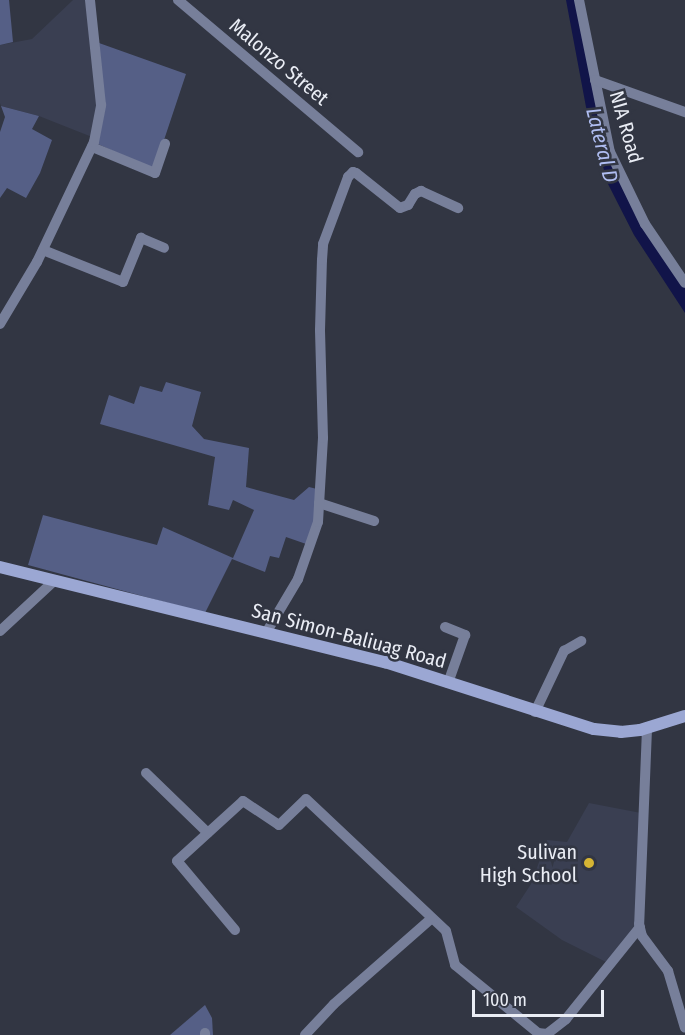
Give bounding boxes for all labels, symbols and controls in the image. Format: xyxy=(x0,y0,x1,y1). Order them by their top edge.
street label: Malonzo Street xyxy=(224,14,334,110)
street label: NIA Road xyxy=(604,88,648,166)
water label: Lateral D xyxy=(581,105,623,185)
street label: San Simon-Baliuag Road xyxy=(249,598,449,674)
place label: Sulivan High School xyxy=(480,840,577,887)
marker: Sulivan High School xyxy=(582,856,596,870)
scale bar xyxy=(475,978,607,1016)
text: 100 m xyxy=(483,989,527,1011)

